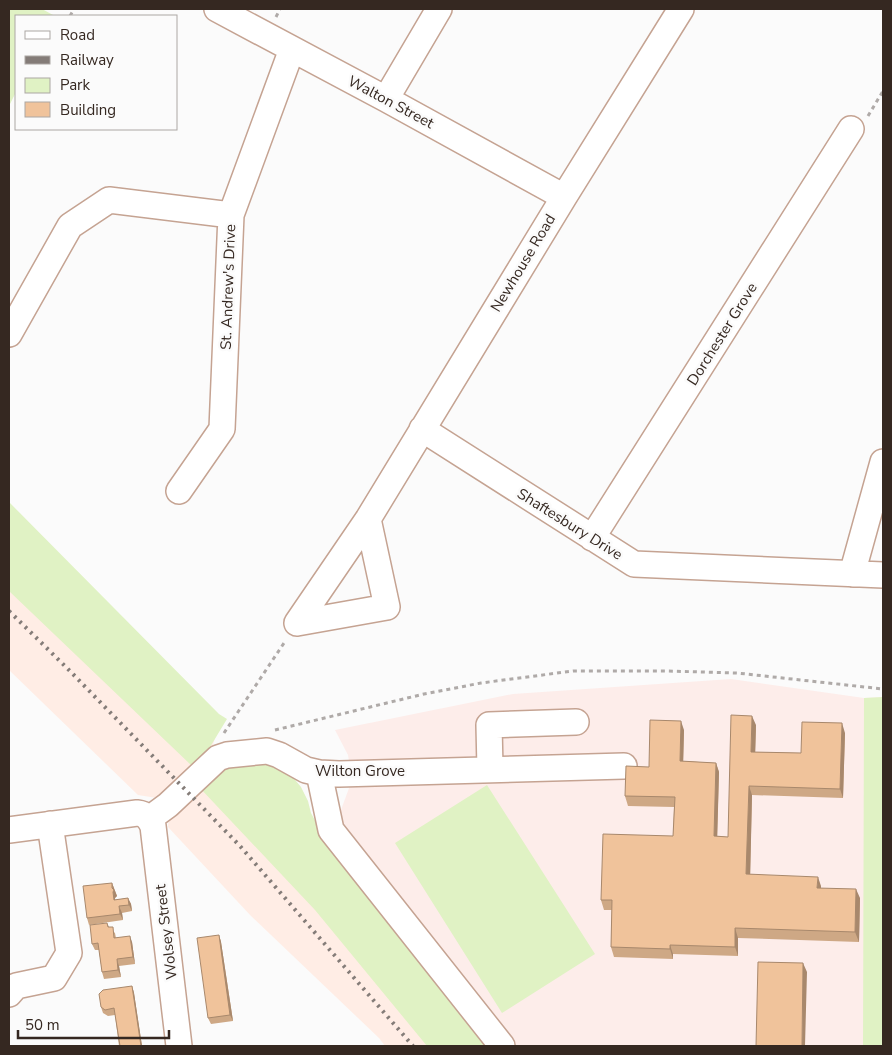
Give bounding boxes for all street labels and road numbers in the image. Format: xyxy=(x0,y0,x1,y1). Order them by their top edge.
street label: Walton Street xyxy=(344,71,438,133)
street label: Newhouse Road xyxy=(486,210,560,316)
street label: St. Andrew's Drive xyxy=(216,224,240,350)
street label: Dorchester Grove xyxy=(682,279,762,389)
street label: Shaftesbury Drive xyxy=(513,484,627,565)
street label: Wilton Grove xyxy=(315,761,405,781)
street label: Wolsey Street xyxy=(150,882,182,981)

